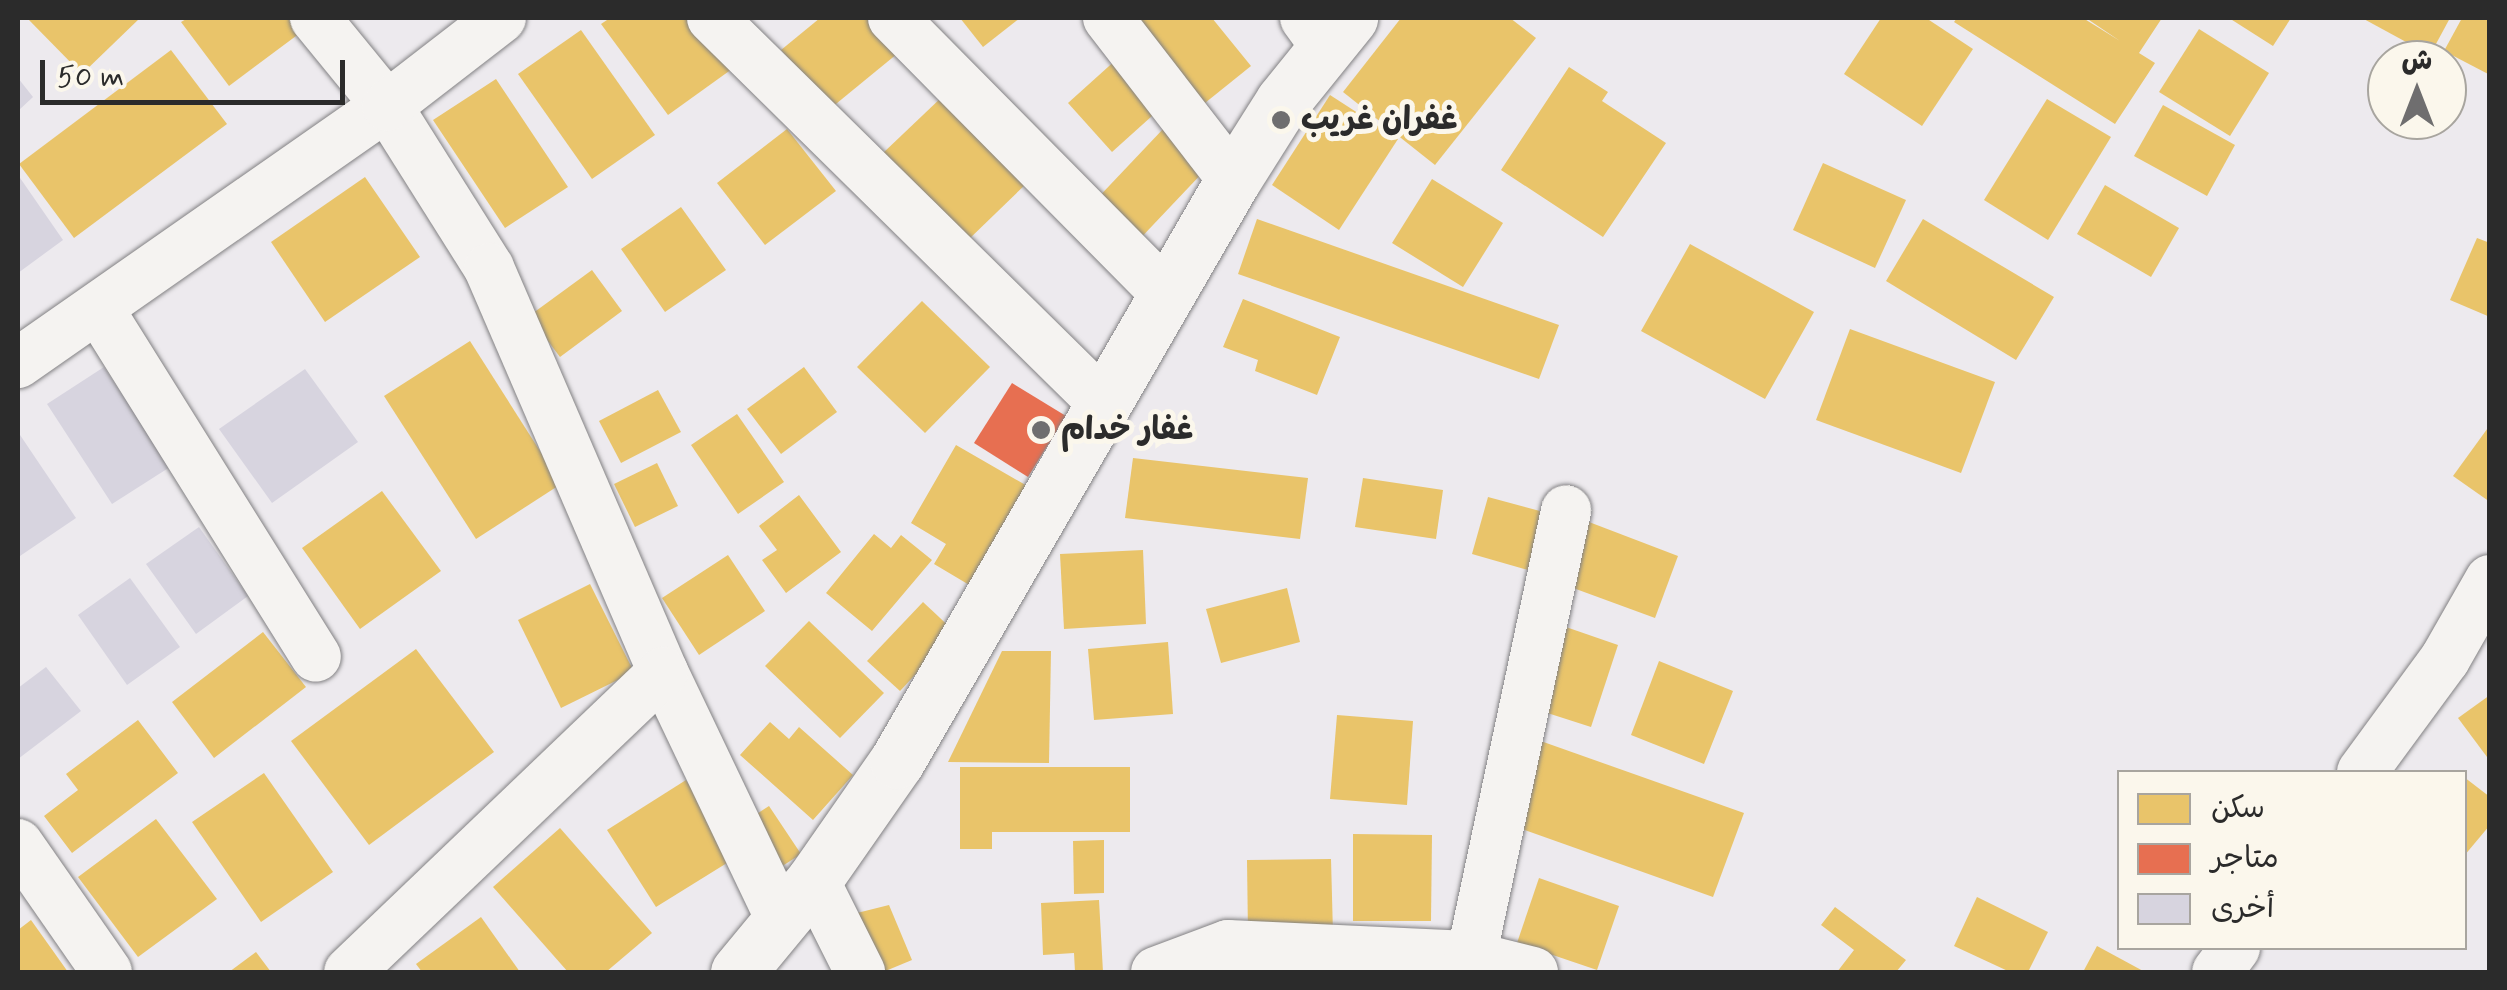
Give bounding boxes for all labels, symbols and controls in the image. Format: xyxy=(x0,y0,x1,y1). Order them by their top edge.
scale bar xyxy=(45,40,350,102)
north arrow xyxy=(2367,40,2467,140)
text: ش xyxy=(2402,43,2432,80)
text: 50 m xyxy=(57,58,124,97)
place label: غفران غريب xyxy=(1301,101,1457,139)
marker: غفران غريب xyxy=(1270,109,1292,131)
place label: غفار خدام xyxy=(1061,411,1193,449)
marker: غفار خدام xyxy=(1030,419,1052,441)
legend xyxy=(2117,770,2467,950)
text: سكن xyxy=(2211,789,2265,828)
text: متاجر xyxy=(2211,839,2279,878)
text: أخرى xyxy=(2211,889,2274,928)

